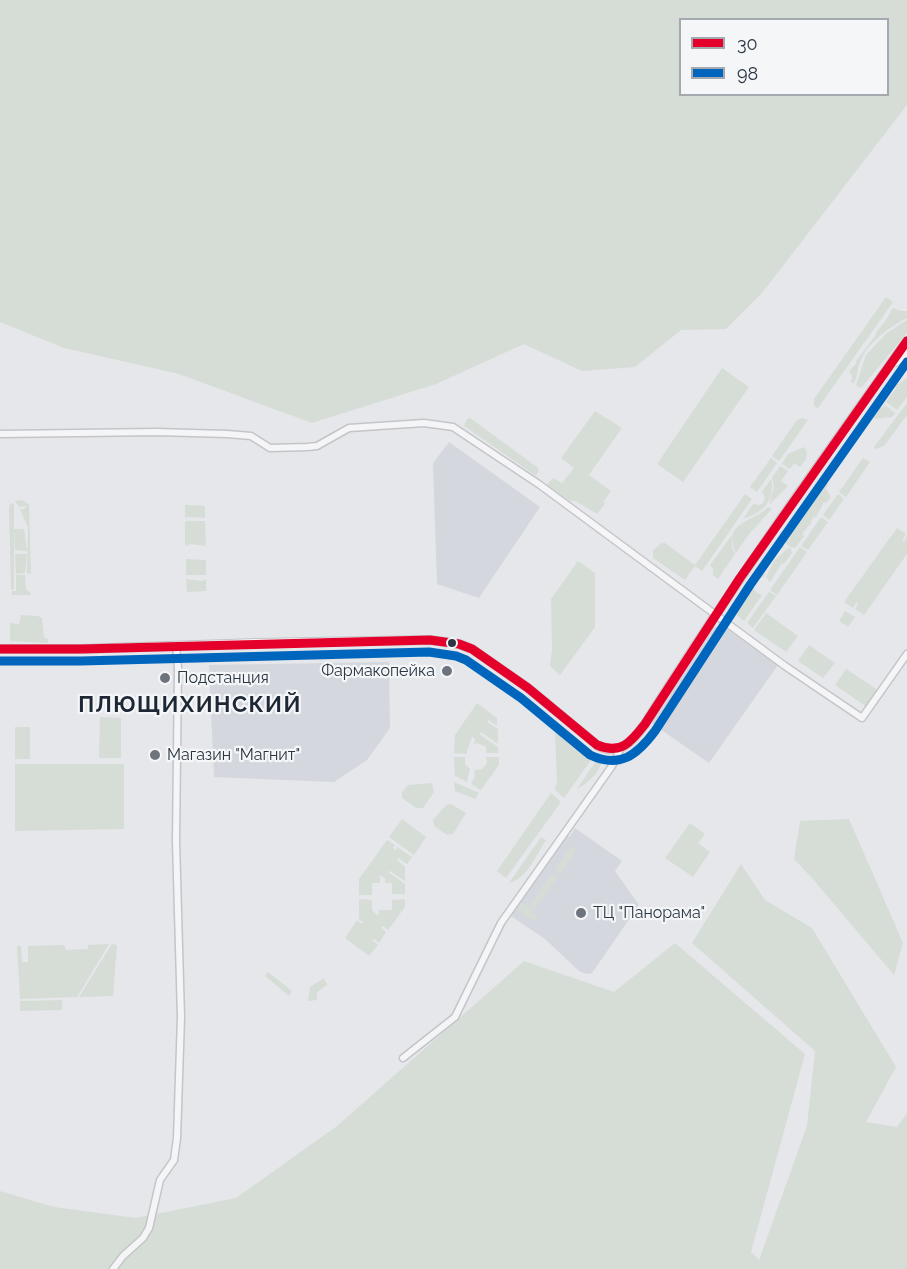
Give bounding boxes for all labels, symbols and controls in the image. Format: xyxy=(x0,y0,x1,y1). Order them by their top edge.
legend xyxy=(679,18,889,96)
text: 30 xyxy=(737,33,758,54)
text: 98 xyxy=(737,63,758,84)
unlabelled marker xyxy=(446,637,458,649)
place label: Фармакопейка xyxy=(321,661,435,681)
marker: Фармакопейка xyxy=(440,664,454,678)
place label: Подстанция xyxy=(177,668,269,688)
marker: Подстанция xyxy=(158,671,172,685)
district label: ПЛЮЩИХИНСКИЙ xyxy=(78,692,302,718)
place label: Магазин "Магнит" xyxy=(167,745,300,765)
marker: Магазин "Магнит" xyxy=(148,748,162,762)
place label: ТЦ "Панорама" xyxy=(593,903,705,923)
marker: ТЦ "Панорама" xyxy=(574,906,588,920)

